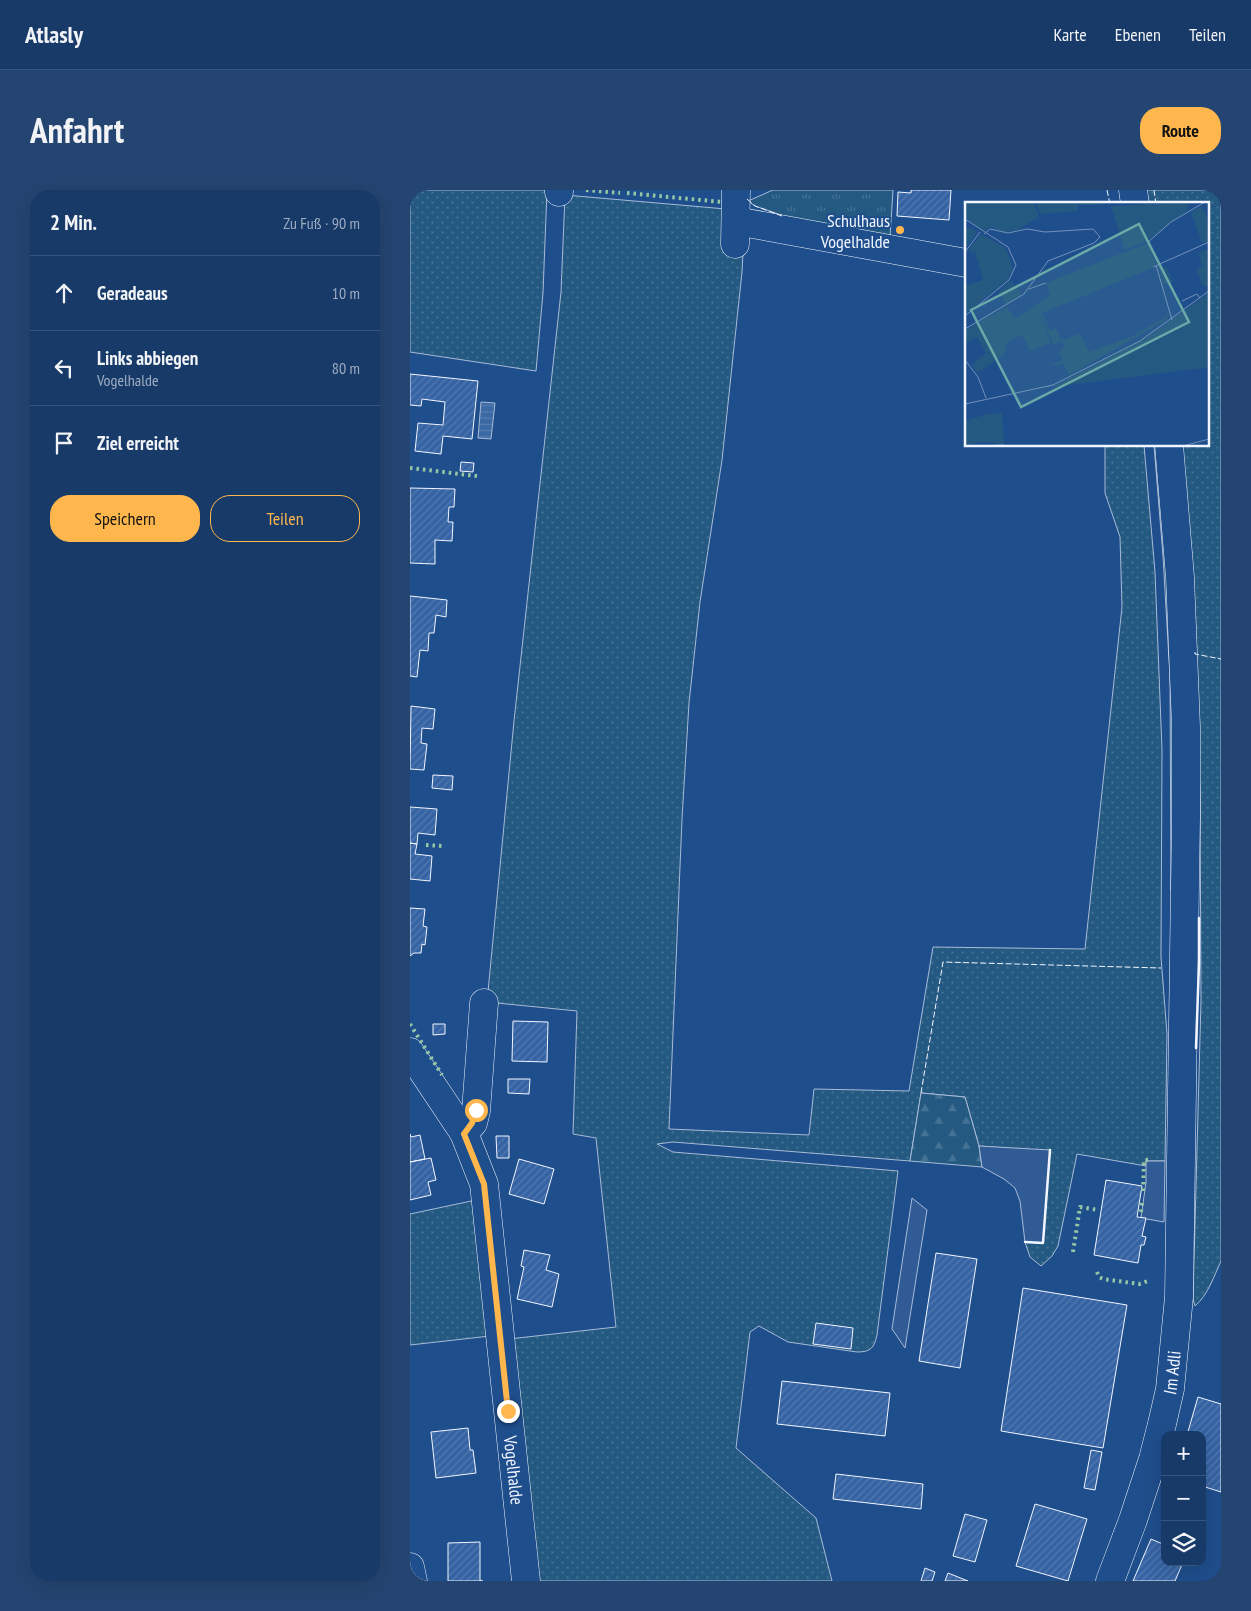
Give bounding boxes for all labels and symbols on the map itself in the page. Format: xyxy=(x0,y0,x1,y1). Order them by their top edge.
inset map xyxy=(965,202,1208,446)
place label: Schulhaus Vogelhalde xyxy=(820,209,890,253)
marker: Schulhaus Vogelhalde xyxy=(894,224,906,236)
route start xyxy=(465,1099,488,1122)
street label: Im Adli xyxy=(1158,1350,1185,1397)
route end xyxy=(497,1400,520,1423)
street label: Vogelhalde xyxy=(499,1434,529,1506)

